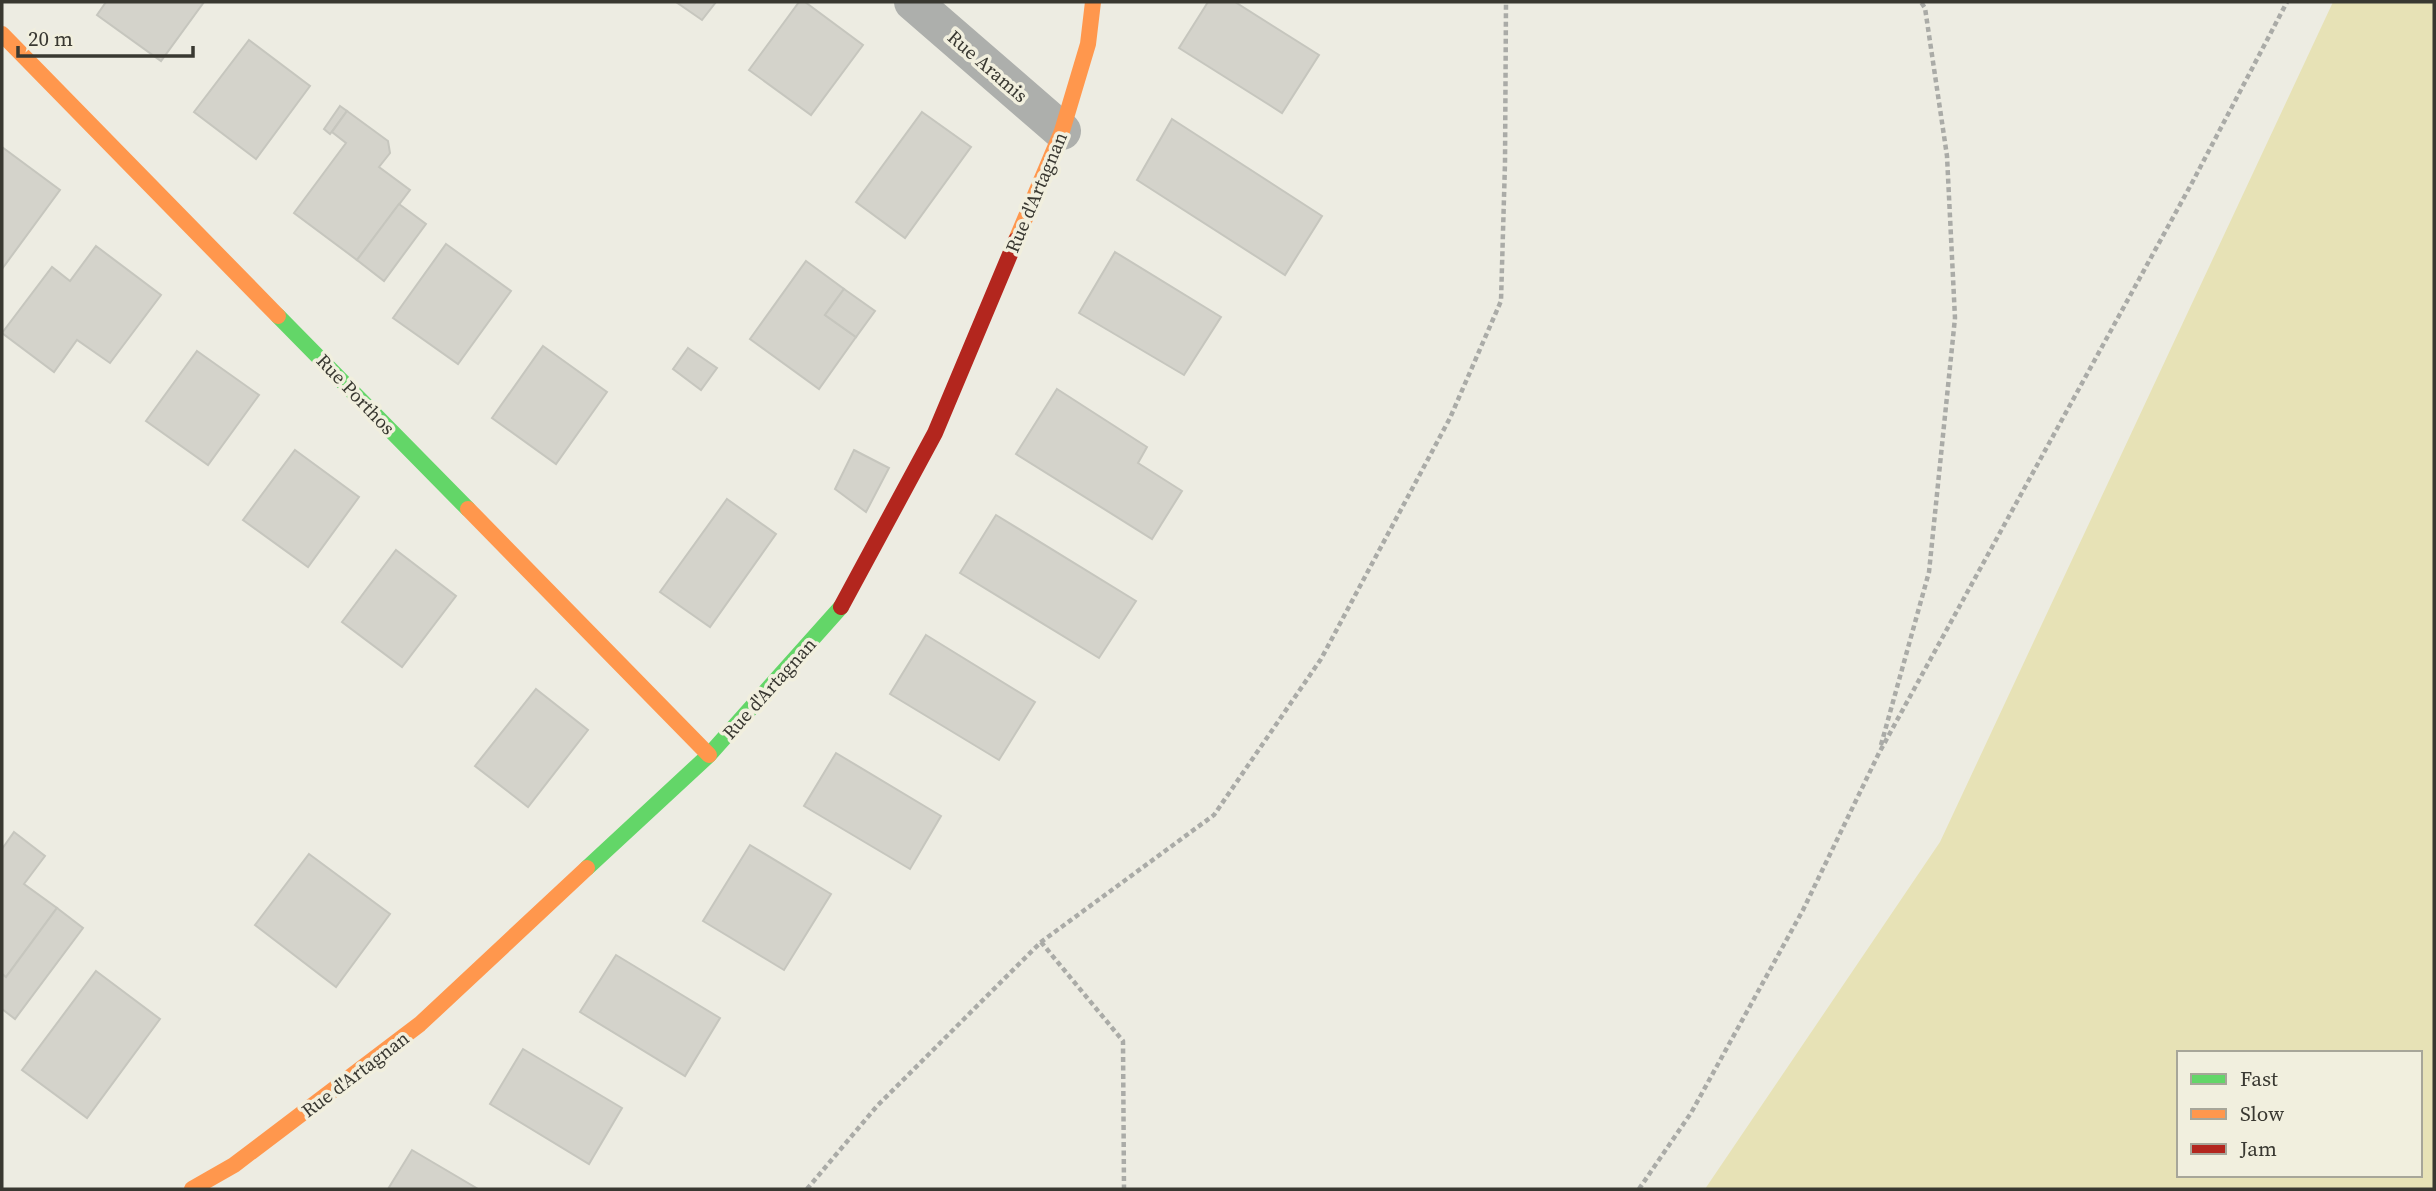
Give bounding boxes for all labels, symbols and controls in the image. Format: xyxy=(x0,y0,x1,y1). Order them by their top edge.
scale bar xyxy=(18,14,192,58)
text: 20 m xyxy=(28,24,73,53)
street label: Rue Aramis xyxy=(942,24,1034,108)
street label: Rue d'Artagnan xyxy=(999,128,1073,256)
street label: Rue Porthos xyxy=(311,348,401,440)
street label: Rue d'Artagnan xyxy=(716,632,822,744)
street label: Rue d'Artagnan xyxy=(296,1025,414,1123)
legend xyxy=(2177,1051,2422,1177)
text: Fast xyxy=(2240,1064,2278,1093)
text: Slow xyxy=(2240,1099,2284,1128)
text: Jam xyxy=(2239,1134,2277,1163)

